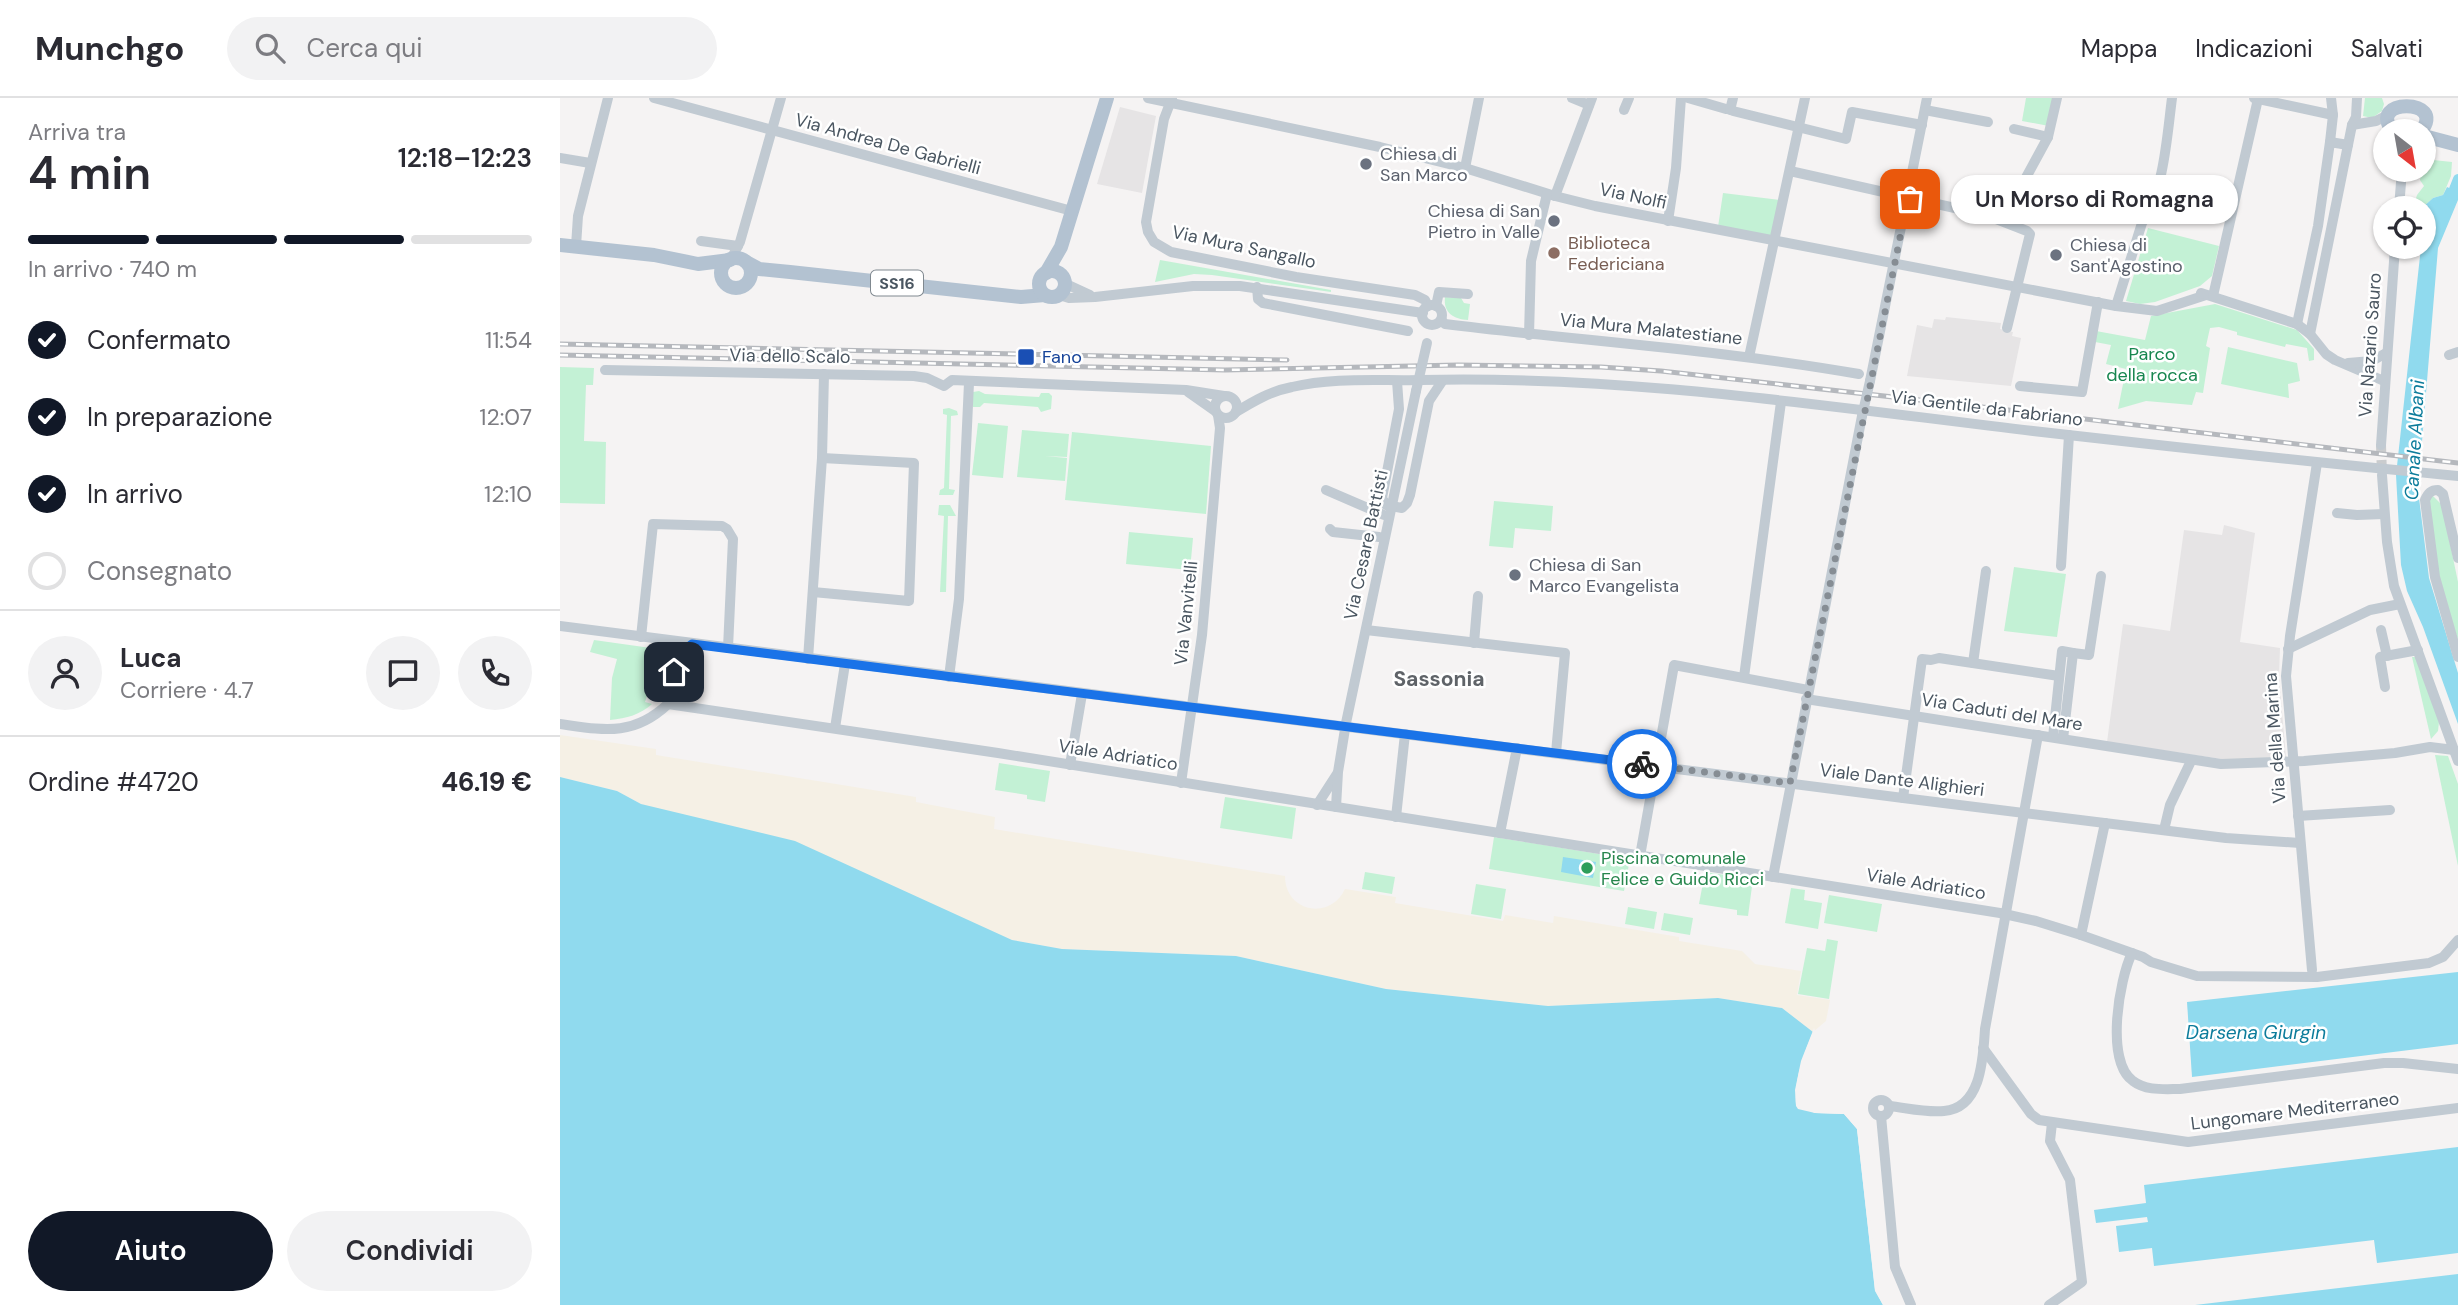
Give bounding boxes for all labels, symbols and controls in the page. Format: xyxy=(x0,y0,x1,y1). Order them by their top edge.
search box xyxy=(227,17,717,80)
text: Munchgo xyxy=(35,27,185,70)
icon: search xyxy=(251,29,289,67)
text: Cerca qui xyxy=(307,31,422,65)
text: Mappa xyxy=(2081,33,2157,64)
text: Indicazioni xyxy=(2195,33,2313,64)
text: Salvati xyxy=(2351,33,2423,64)
street label: Via Andrea De Gabrielli xyxy=(793,108,983,180)
text: Arriva tra xyxy=(28,117,126,147)
north arrow xyxy=(2373,119,2436,182)
map controls xyxy=(2373,119,2436,259)
text: 12:18–12:23 xyxy=(398,141,532,175)
place label: Chiesa di San Marco xyxy=(1380,142,1468,187)
text: 4 min xyxy=(28,143,151,203)
marker: Chiesa di San Marco xyxy=(1358,156,1374,172)
pin xyxy=(1880,169,1940,229)
callout: Un Morso di Romagna xyxy=(1952,174,2239,224)
street label: Via Nolfi xyxy=(1597,177,1669,215)
icon: bag xyxy=(1891,180,1929,218)
text: Un Morso di Romagna xyxy=(1975,184,2214,214)
button: locate xyxy=(2373,196,2436,259)
place label: Chiesa di San Pietro in Valle xyxy=(1428,199,1540,244)
marker: Chiesa di San Pietro in Valle xyxy=(1546,213,1562,229)
street label: Via Mura Sangallo xyxy=(1170,220,1318,274)
place label: Biblioteca Federiciana xyxy=(1568,231,1665,276)
place label: Chiesa di Sant'Agostino xyxy=(2070,233,2183,278)
marker: Biblioteca Federiciana xyxy=(1546,245,1562,261)
marker: Chiesa di Sant'Agostino xyxy=(2048,247,2064,263)
text: In arrivo · 740 m xyxy=(28,254,197,284)
road number: SS16 xyxy=(871,270,923,295)
street label: Via Nazario Sauro xyxy=(2353,272,2387,418)
street label: Via Mura Malatestiane xyxy=(1558,307,1744,351)
icon: check xyxy=(28,321,66,359)
text: Confermato xyxy=(87,323,231,357)
text: 11:54 xyxy=(485,325,532,355)
park label: Parco della rocca xyxy=(2106,342,2198,387)
street label: Via dello Scalo xyxy=(729,343,851,369)
place label: Fano xyxy=(1042,345,1082,369)
marker: Fano xyxy=(1016,347,1036,367)
water label: Canale Albani xyxy=(2399,379,2430,501)
street label: Via Gentile da Fabriano xyxy=(1890,384,2084,432)
icon: check xyxy=(28,398,66,436)
text: In preparazione xyxy=(87,400,273,434)
text: 12:07 xyxy=(479,402,532,432)
street label: Via Cesare Battisti xyxy=(1338,468,1394,622)
icon: check xyxy=(28,475,66,513)
text: In arrivo xyxy=(87,477,183,511)
text: 12:10 xyxy=(484,479,532,509)
place label: Chiesa di San Marco Evangelista xyxy=(1529,553,1679,598)
text: Consegnato xyxy=(87,554,232,588)
street label: Via Vanvitelli xyxy=(1169,559,1203,667)
marker: Chiesa di San Marco Evangelista xyxy=(1507,567,1523,583)
button: person xyxy=(28,636,102,710)
button: chat xyxy=(366,636,440,710)
button: phone xyxy=(458,636,532,710)
text: Luca xyxy=(120,641,182,675)
pin xyxy=(644,642,704,702)
icon: home xyxy=(655,653,693,691)
district label: Sassonia xyxy=(1393,665,1485,693)
street label: Via della Marina xyxy=(2258,672,2292,804)
text: Corriere · 4.7 xyxy=(120,675,254,705)
street label: Via Caduti del Mare xyxy=(1920,687,2084,737)
courier xyxy=(1607,729,1677,799)
street label: Viale Adriatico xyxy=(1056,734,1180,776)
icon: bike xyxy=(1623,745,1661,783)
street label: Viale Dante Alighieri xyxy=(1818,758,1986,802)
text: Ordine #4720 xyxy=(28,765,199,799)
text: 46.19 € xyxy=(441,765,532,799)
place label: Piscina comunale Felice e Guido Ricci xyxy=(1601,846,1764,891)
marker: Piscina comunale Felice e Guido Ricci xyxy=(1579,860,1595,876)
street label: Viale Adriatico xyxy=(1864,863,1988,905)
water label: Darsena Giurgin xyxy=(2186,1020,2326,1045)
street label: Lungomare Mediterraneo xyxy=(2189,1086,2401,1136)
button: Aiuto xyxy=(28,1211,273,1291)
button: Condividi xyxy=(287,1211,532,1291)

